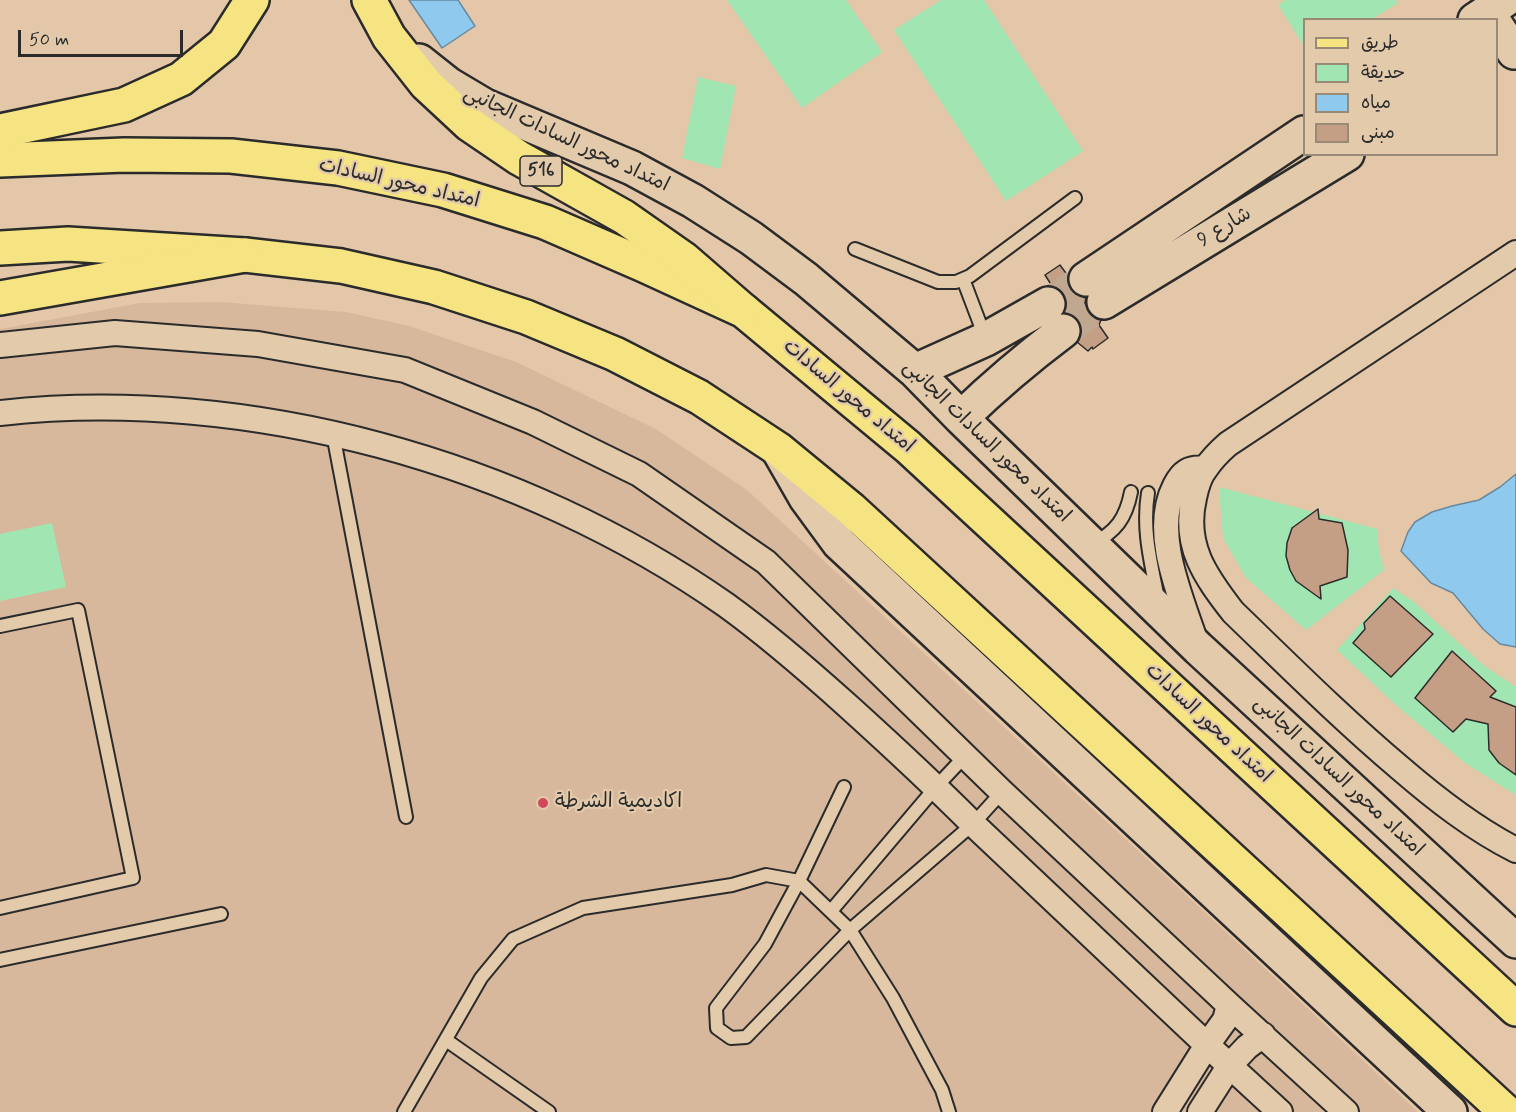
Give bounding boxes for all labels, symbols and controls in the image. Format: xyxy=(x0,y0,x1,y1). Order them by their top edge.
scale bar xyxy=(21,18,186,56)
legend xyxy=(1303,18,1498,156)
text: 50 m xyxy=(29,28,69,52)
text: طريق xyxy=(1361,31,1399,55)
text: حديقة xyxy=(1361,61,1405,85)
street label: امتداد محور السادات الجانبى xyxy=(459,82,673,198)
text: مياه xyxy=(1361,91,1391,115)
text: مبنى xyxy=(1361,121,1395,145)
street label: امتداد محور السادات xyxy=(316,154,482,214)
road number: 516 xyxy=(520,156,562,186)
street label: شارع 9 xyxy=(1194,203,1256,253)
street label: امتداد محور السادات xyxy=(777,335,919,459)
street label: امتداد محور السادات الجانبى xyxy=(897,355,1075,529)
street label: امتداد محور السادات xyxy=(1140,659,1276,789)
street label: امتداد محور السادات الجانبى xyxy=(1248,692,1428,862)
place label: اكاديمية الشرطة xyxy=(555,791,682,815)
marker: اكاديمية الشرطة xyxy=(536,796,550,810)

